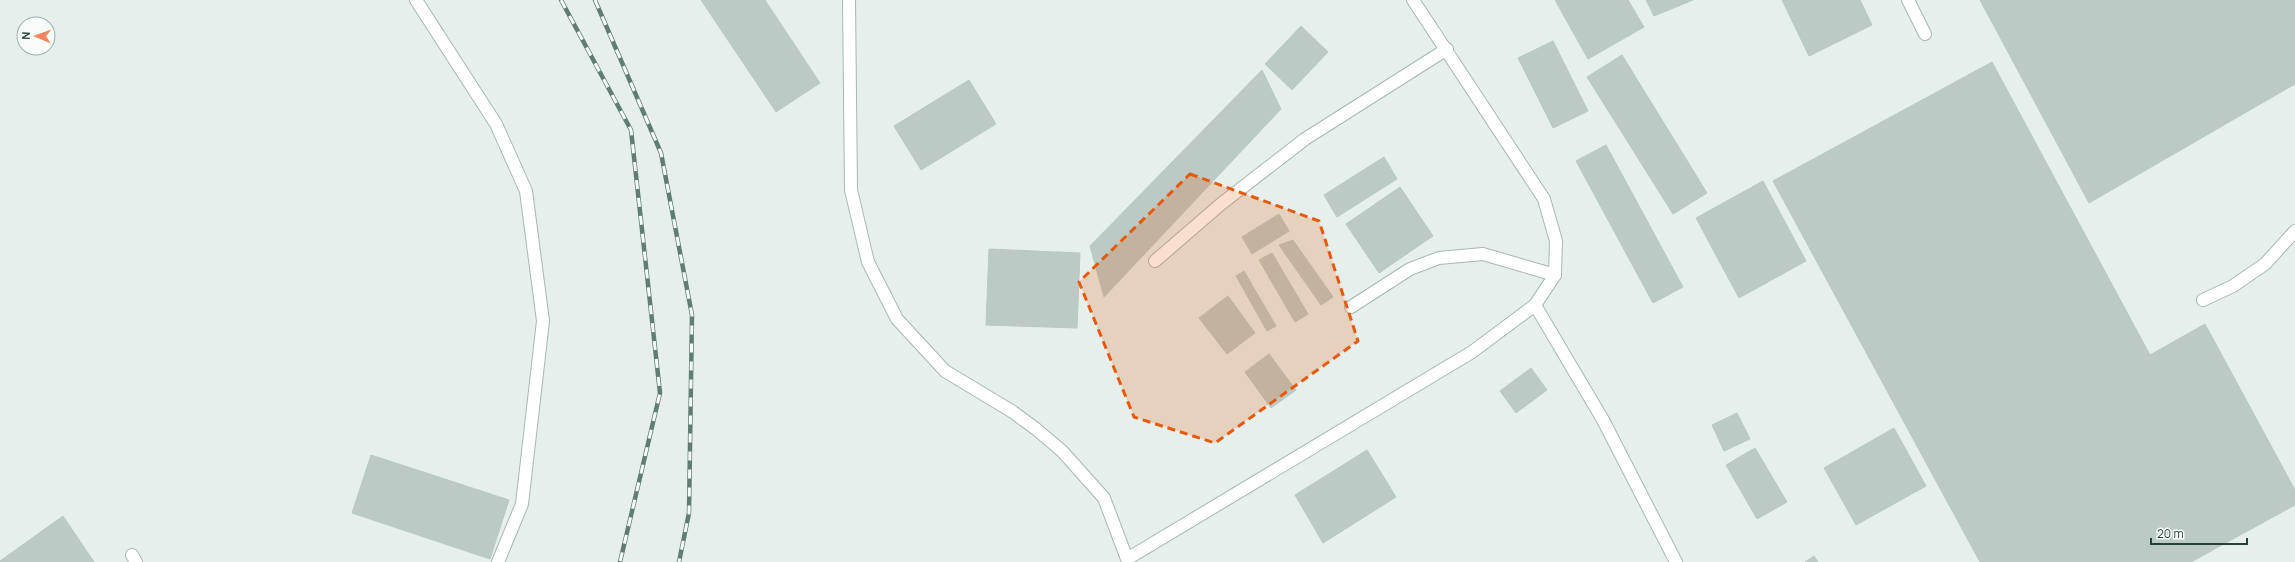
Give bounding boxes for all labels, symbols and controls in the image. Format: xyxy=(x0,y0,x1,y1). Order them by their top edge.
north arrow xyxy=(16,16,56,56)
text: N xyxy=(18,31,33,40)
scale bar xyxy=(2151,520,2247,546)
text: 20 m xyxy=(2157,525,2184,542)

